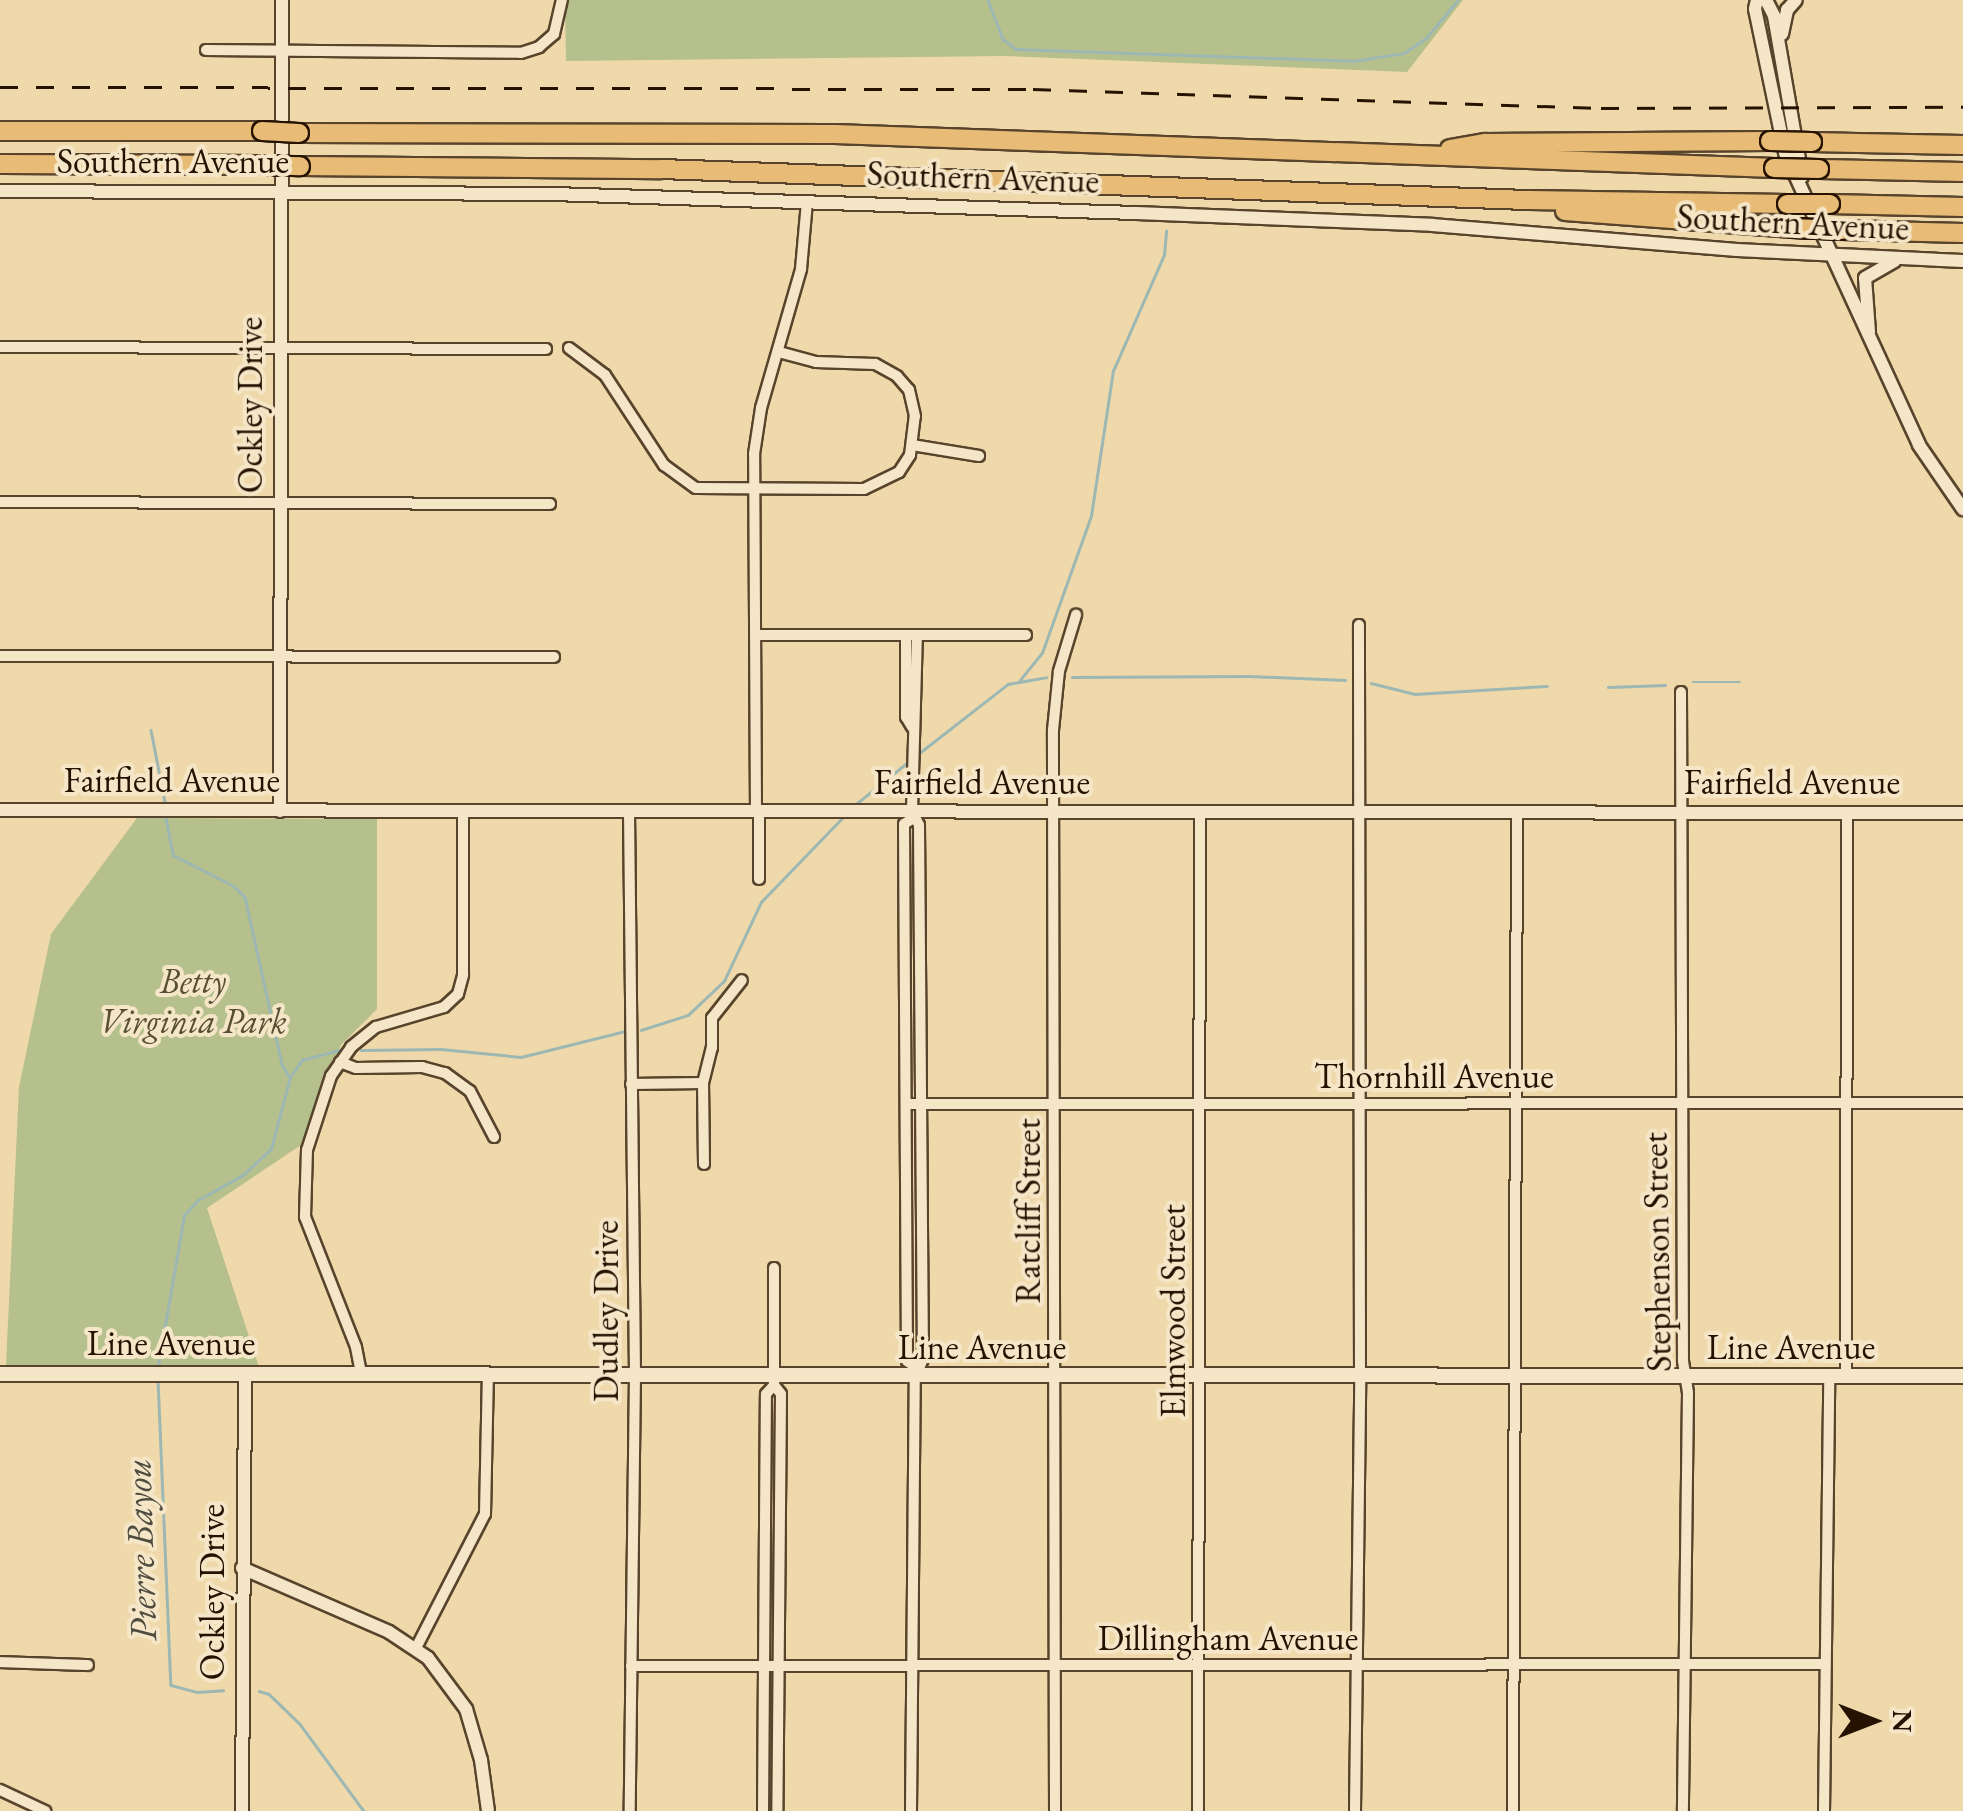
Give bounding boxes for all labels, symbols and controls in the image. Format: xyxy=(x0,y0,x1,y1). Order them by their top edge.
street label: Southern Avenue xyxy=(57,140,289,182)
street label: Southern Avenue xyxy=(866,152,1100,202)
street label: Southern Avenue xyxy=(1676,195,1910,249)
street label: Ockley Drive xyxy=(229,317,271,493)
street label: Fairfield Avenue xyxy=(64,759,280,801)
street label: Fairfield Avenue xyxy=(874,761,1090,803)
street label: Fairfield Avenue xyxy=(1684,761,1900,803)
park label: Betty Virginia Park xyxy=(99,960,287,1042)
street label: Thornhill Avenue xyxy=(1314,1055,1554,1097)
street label: Ratcliff Street xyxy=(1007,1118,1049,1304)
street label: Stephenson Street xyxy=(1634,1132,1680,1372)
street label: Elmwood Street xyxy=(1152,1204,1194,1418)
street label: Dudley Drive xyxy=(585,1220,627,1402)
street label: Line Avenue xyxy=(87,1322,255,1364)
street label: Line Avenue xyxy=(898,1326,1066,1368)
street label: Line Avenue xyxy=(1707,1326,1875,1368)
water label: Pierre Bayou xyxy=(114,1458,166,1642)
street label: Ockley Drive xyxy=(191,1504,233,1680)
street label: Dillingham Avenue xyxy=(1098,1617,1358,1659)
north arrow xyxy=(1823,1671,1923,1771)
text: N xyxy=(1885,1710,1921,1732)

